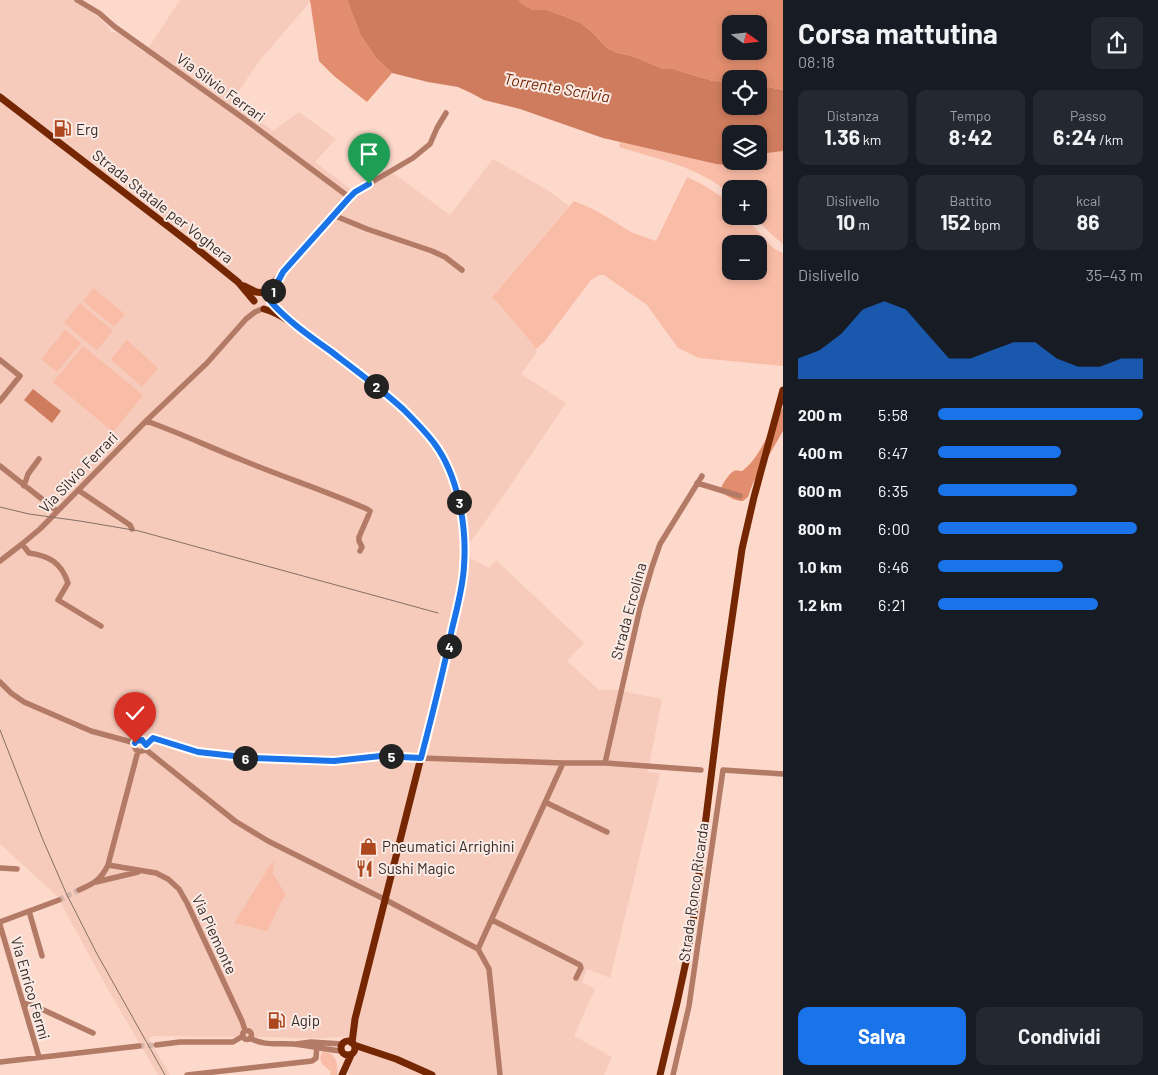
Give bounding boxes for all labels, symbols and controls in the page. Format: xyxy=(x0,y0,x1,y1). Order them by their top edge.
north arrow xyxy=(722,15,768,60)
map controls xyxy=(722,15,767,280)
text: Corsa mattutina xyxy=(798,16,998,50)
button: share xyxy=(1091,17,1143,69)
street label: Via Silvio Ferrari xyxy=(173,49,269,125)
text: 08:18 xyxy=(798,52,835,71)
water label: Torrente Scrivia xyxy=(502,68,612,106)
button: locate xyxy=(722,70,767,115)
text: Distanza xyxy=(827,107,879,124)
text: Tempo xyxy=(950,107,991,124)
text: Passo xyxy=(1070,107,1106,124)
fuel station icon: Erg xyxy=(52,119,72,139)
place label: Erg xyxy=(76,120,98,138)
text: 1.36 xyxy=(824,124,860,149)
text: 8:42 xyxy=(949,124,992,149)
text: 6:24 xyxy=(1053,124,1096,149)
button: layers xyxy=(722,125,767,170)
text: km xyxy=(860,131,881,148)
text: /km xyxy=(1096,131,1123,148)
pin xyxy=(348,133,390,184)
icon: arrive xyxy=(355,140,383,168)
street label: Strada Statale per Voghera xyxy=(89,145,237,267)
button: + xyxy=(722,180,767,225)
text: Dislivello xyxy=(826,192,880,209)
text: Battito xyxy=(949,192,992,209)
text: kcal xyxy=(1076,192,1100,209)
text: 10 xyxy=(836,209,855,234)
text: 152 xyxy=(940,209,971,234)
text: 86 xyxy=(1077,209,1099,234)
text: m xyxy=(855,216,870,233)
text: bpm xyxy=(971,216,1001,233)
button: − xyxy=(722,235,767,280)
text: Dislivello xyxy=(798,265,859,284)
text: 35–43 m xyxy=(1086,265,1143,284)
pin: 1 xyxy=(260,278,286,304)
text: 1 xyxy=(271,283,276,300)
pin: 2 xyxy=(364,374,388,398)
text: 2 xyxy=(373,378,380,395)
text: 200 m xyxy=(798,405,842,424)
text: 5:58 xyxy=(878,405,908,424)
street label: Via Silvio Ferrari xyxy=(35,428,121,516)
text: 400 m xyxy=(798,443,842,462)
text: 6:47 xyxy=(878,443,908,462)
text: 600 m xyxy=(798,481,841,500)
text: 6:35 xyxy=(878,481,908,500)
pin: 3 xyxy=(446,490,472,514)
text: 3 xyxy=(456,494,463,511)
text: 800 m xyxy=(798,519,841,538)
text: 6:00 xyxy=(878,519,910,538)
text: 1.0 km xyxy=(798,557,842,576)
text: 6:46 xyxy=(878,557,909,576)
street label: Strada Ercolina xyxy=(606,561,650,661)
text: 1.2 km xyxy=(798,595,842,614)
text: 6:21 xyxy=(878,595,906,614)
pin: 4 xyxy=(436,634,462,658)
text: 4 xyxy=(445,638,454,655)
pin xyxy=(114,692,156,743)
icon: check xyxy=(121,699,149,727)
pin: 5 xyxy=(378,744,404,768)
pin: 6 xyxy=(232,746,258,770)
text: 5 xyxy=(388,748,395,765)
text: 6 xyxy=(242,750,249,767)
street label: Strada Ronco Ricarda xyxy=(674,821,712,963)
shop icon: Pneumatici Arrighini xyxy=(358,836,378,856)
place label: Pneumatici Arrighini xyxy=(382,837,515,855)
restaurant icon: Sushi Magic xyxy=(354,858,374,878)
place label: Sushi Magic xyxy=(378,859,455,877)
street label: Via Piemonte xyxy=(189,891,241,977)
street label: Via Enrico Fermi xyxy=(8,934,54,1042)
button: Salva xyxy=(798,1007,966,1065)
button: Condividi xyxy=(976,1007,1143,1065)
fuel station icon: Agip xyxy=(267,1010,287,1030)
place label: Agip xyxy=(291,1011,320,1029)

